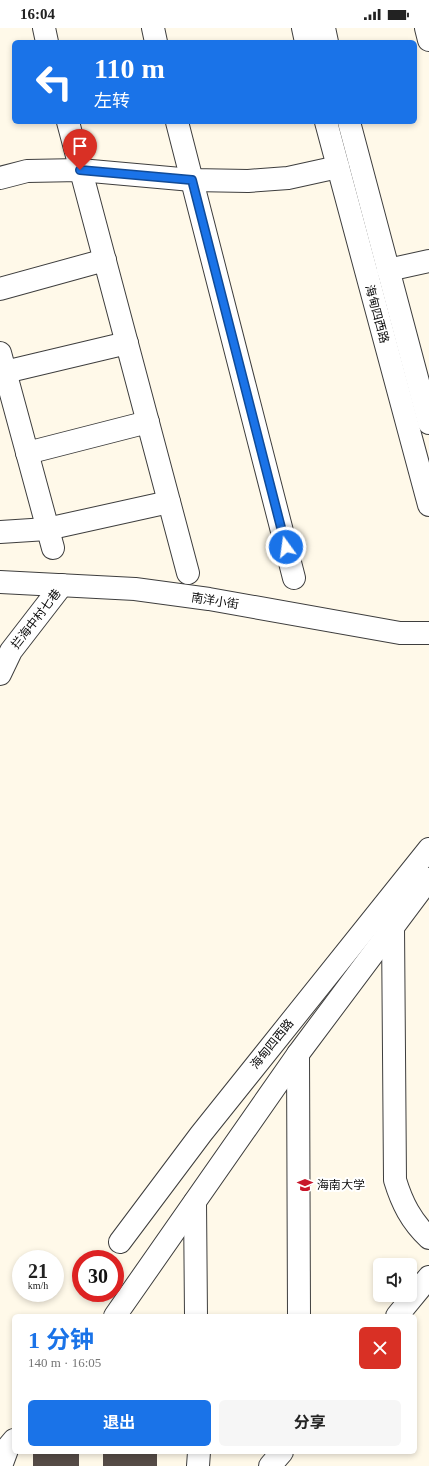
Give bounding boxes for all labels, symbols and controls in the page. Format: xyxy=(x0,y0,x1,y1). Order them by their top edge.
text: 16:04 xyxy=(20,6,55,22)
text: 110 m xyxy=(94,53,165,84)
icon: left xyxy=(28,56,80,108)
text: 左转 xyxy=(94,91,130,111)
pin xyxy=(63,129,97,170)
icon: arrive xyxy=(69,135,91,157)
street label: 海甸四西路 xyxy=(362,283,392,345)
position arrow xyxy=(265,526,307,568)
street label: 拦海中村七巷 xyxy=(8,586,64,652)
street label: 南洋小街 xyxy=(190,590,240,612)
street label: 海甸四西路 xyxy=(248,1016,296,1072)
school or university icon: 海南大学 xyxy=(296,1176,314,1194)
place label: 海南大学 xyxy=(317,1178,365,1192)
speed limit sign: 30 xyxy=(72,1250,124,1302)
map controls xyxy=(373,1258,417,1302)
button: sound xyxy=(373,1258,417,1302)
text: 21 xyxy=(28,1260,48,1282)
text: km/h xyxy=(28,1280,48,1291)
text: 1 分钟 xyxy=(28,1327,94,1353)
button: close xyxy=(359,1327,401,1369)
text: 140 m · 16:05 xyxy=(28,1355,101,1370)
button: 退出 xyxy=(28,1400,211,1446)
button: 分享 xyxy=(219,1400,401,1446)

